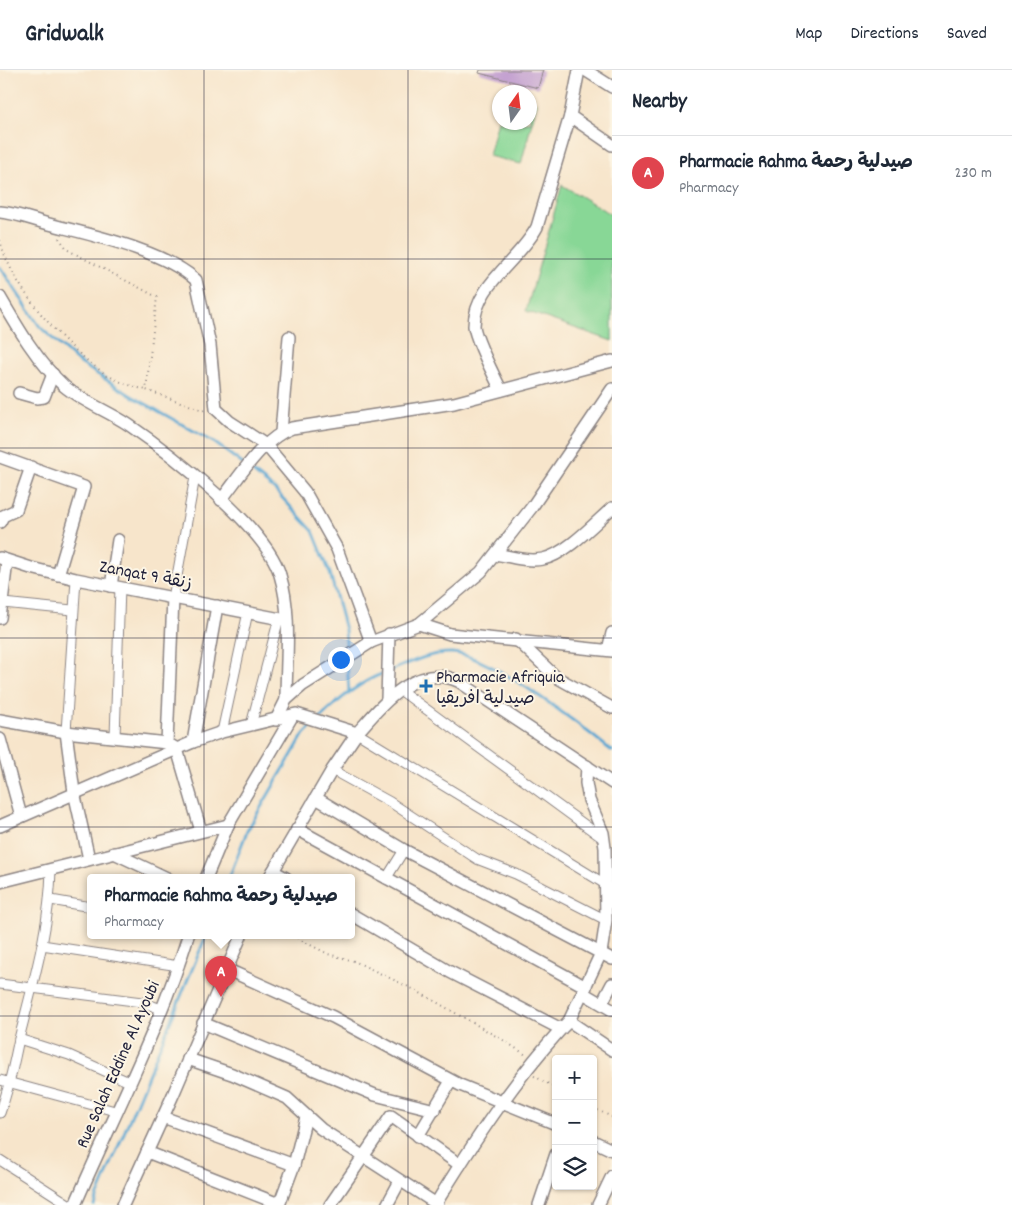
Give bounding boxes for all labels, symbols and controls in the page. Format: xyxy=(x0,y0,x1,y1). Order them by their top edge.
text: Gridwalk xyxy=(25,18,104,52)
text: Map xyxy=(795,22,822,47)
text: Directions xyxy=(850,22,919,47)
text: Saved xyxy=(947,22,987,47)
north arrow xyxy=(492,85,537,130)
text: Nearby xyxy=(632,88,687,118)
text: Pharmacie Rahma صيدلية رحمة xyxy=(679,150,913,177)
text: A xyxy=(644,162,652,185)
text: 230 m xyxy=(955,162,992,185)
text: Pharmacy xyxy=(679,177,738,200)
street label: Zanqat 9 زنقة xyxy=(97,555,194,598)
your location xyxy=(328,647,354,673)
place label: Pharmacie Afriquia صيدلية افريقيا xyxy=(436,666,565,712)
marker: Pharmacie Afriquia صيدلية افريقيا xyxy=(420,680,432,692)
popup xyxy=(87,874,355,939)
text: Pharmacie Rahma صيدلية رحمة xyxy=(104,884,338,911)
text: Pharmacy xyxy=(104,911,163,934)
pin: A xyxy=(205,956,237,997)
street label: Rue Salah Eddine Al Ayoubi xyxy=(71,977,168,1153)
map controls xyxy=(552,1055,597,1190)
button: + xyxy=(552,1055,597,1100)
button: − xyxy=(552,1100,597,1145)
button: layers xyxy=(552,1145,597,1190)

